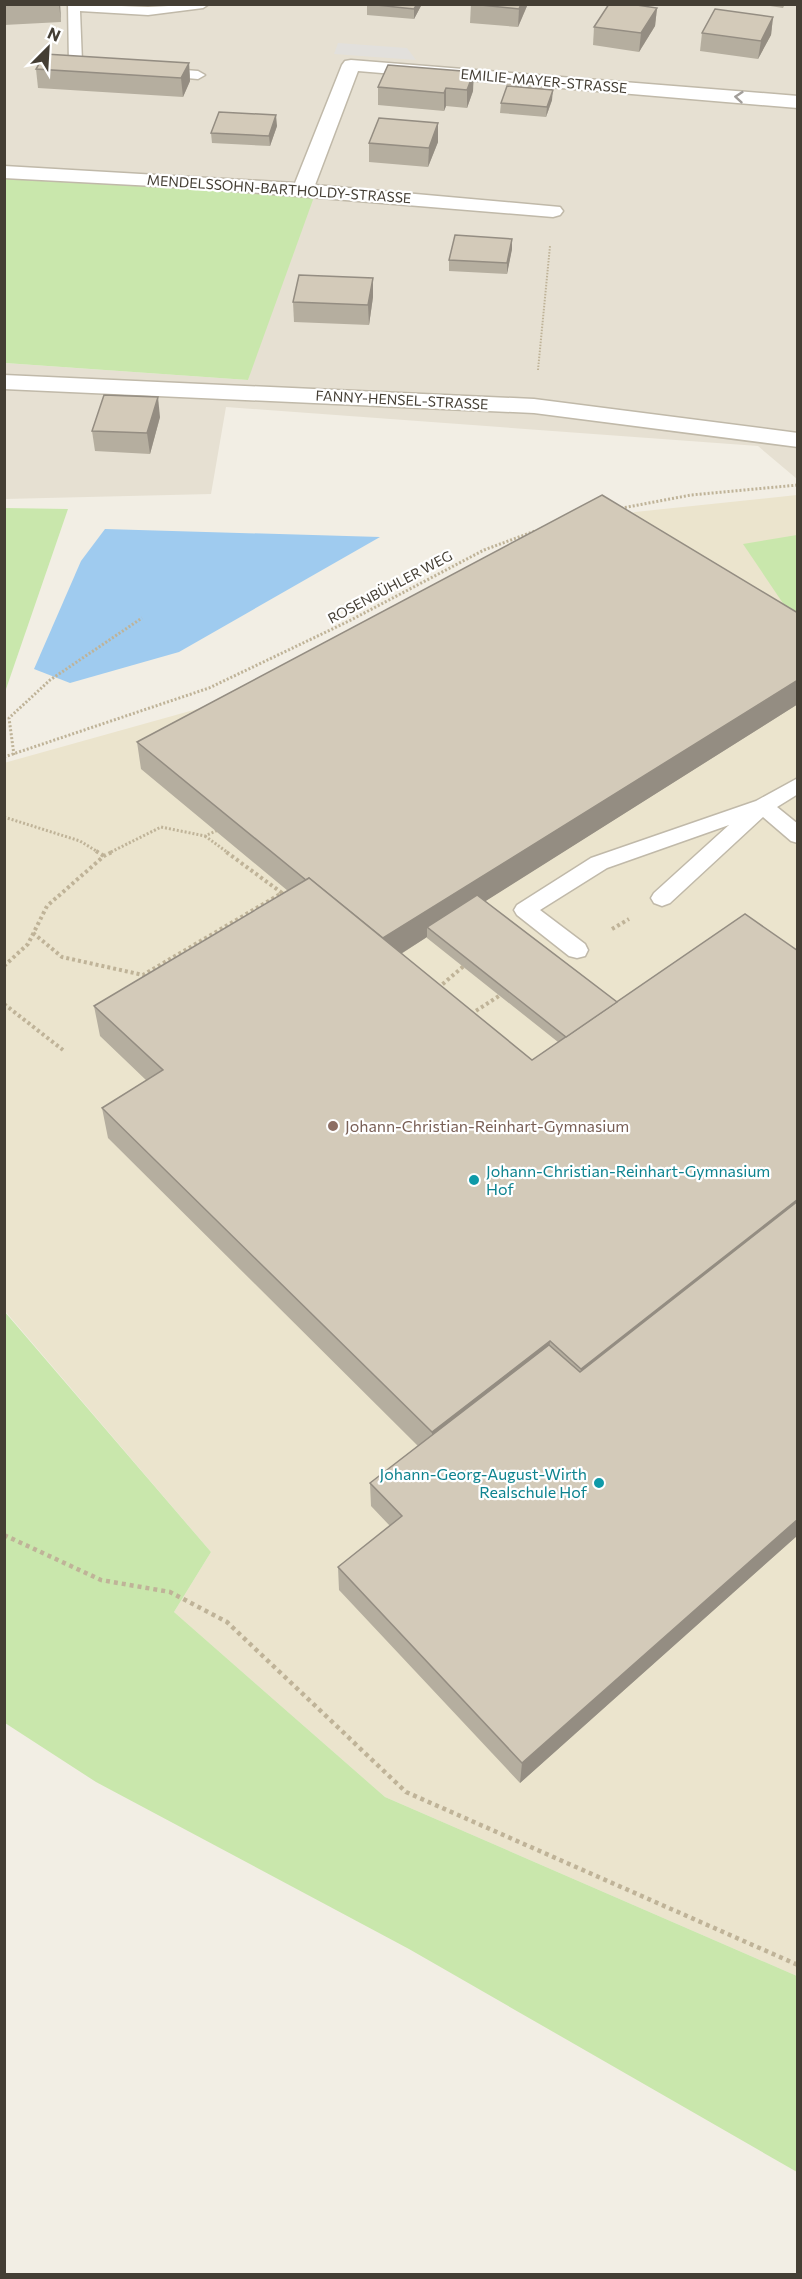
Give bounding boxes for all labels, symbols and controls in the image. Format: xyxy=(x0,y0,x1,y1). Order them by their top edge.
north arrow xyxy=(18,18,78,78)
text: N xyxy=(45,23,64,45)
street label: EMILIE-MAYER-STRASSE xyxy=(460,65,628,96)
one-way arrow xyxy=(735,91,744,104)
street label: MENDELSSOHN-BARTHOLDY-STRASSE xyxy=(146,171,412,206)
street label: FANNY-HENSEL-STRASSE xyxy=(315,386,489,413)
street label: ROSENBÜHLER WEG xyxy=(325,547,455,627)
place label: Johann-Christian-Reinhart-Gymnasium xyxy=(345,1116,629,1135)
marker: Johann-Christian-Reinhart-Gymnasium xyxy=(326,1119,340,1133)
place label: Johann-Christian-Reinhart-Gymnasium Hof xyxy=(486,1161,770,1198)
marker: Johann-Christian-Reinhart-Gymnasium Hof xyxy=(467,1173,481,1187)
place label: Johann-Georg-August-Wirth Realschule Hof xyxy=(380,1464,588,1501)
marker: Johann-Georg-August-Wirth Realschule Hof xyxy=(592,1476,606,1490)

